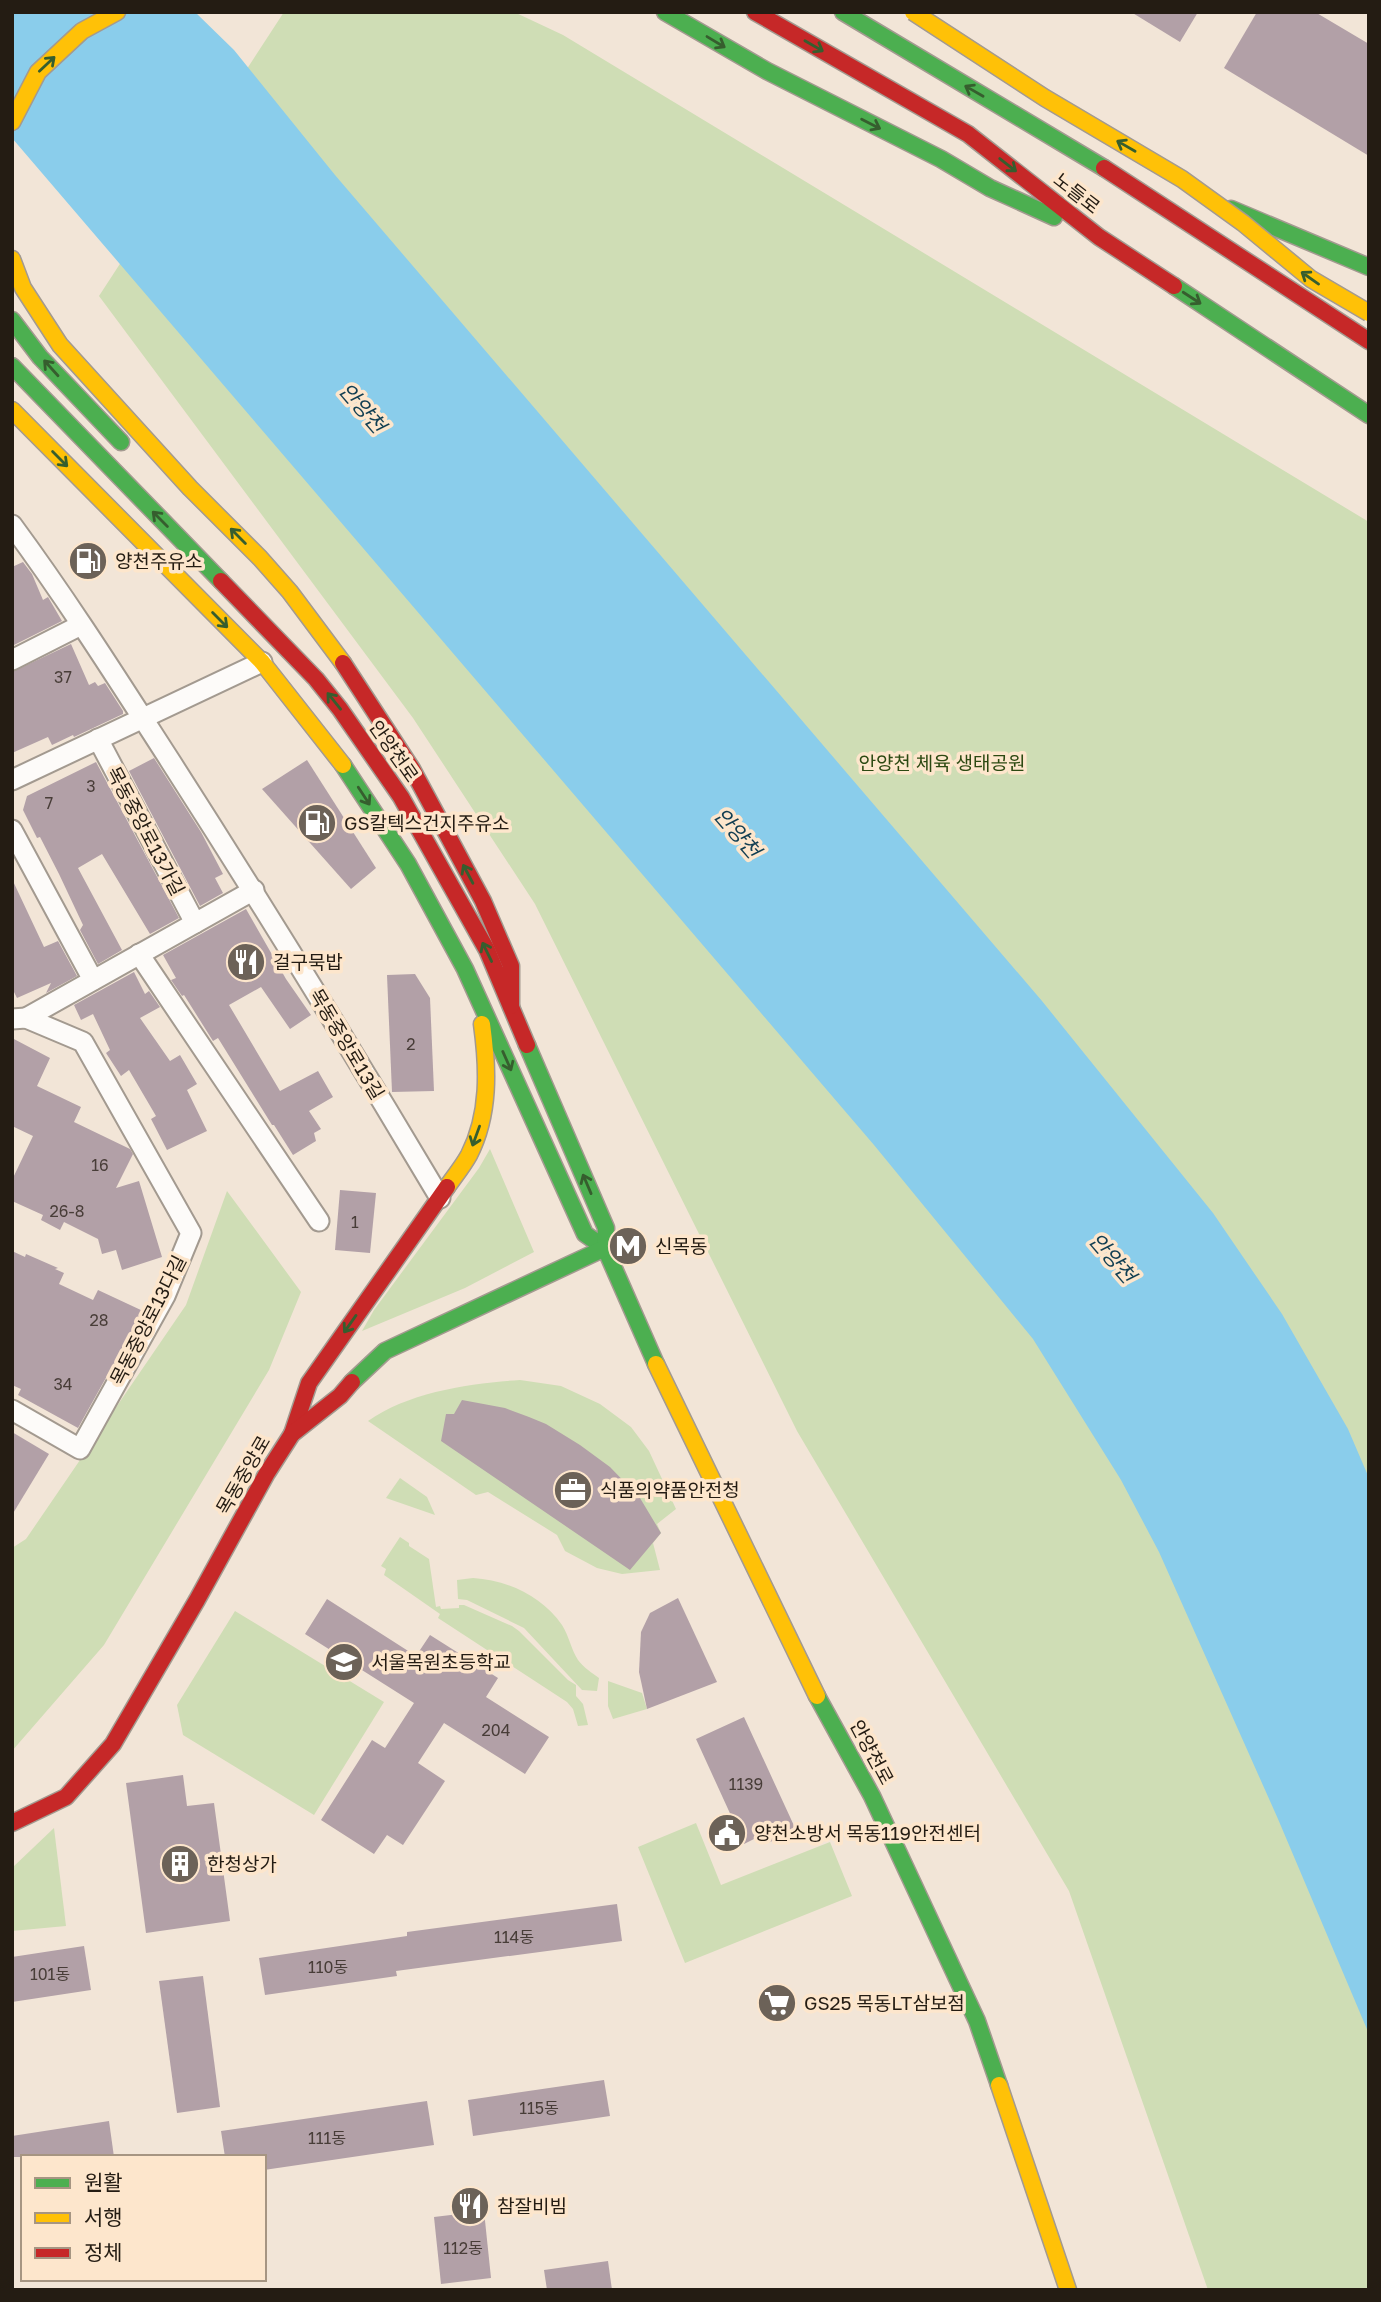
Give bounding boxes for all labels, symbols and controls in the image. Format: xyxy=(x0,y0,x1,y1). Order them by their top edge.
one-way arrow xyxy=(705,35,725,49)
one-way arrow xyxy=(803,40,824,53)
one-way arrow xyxy=(38,55,55,72)
one-way arrow xyxy=(964,84,984,98)
one-way arrow xyxy=(860,117,881,131)
one-way arrow xyxy=(1116,138,1136,152)
one-way arrow xyxy=(998,158,1016,173)
street label: 노들로 xyxy=(1050,167,1105,218)
one-way arrow xyxy=(1301,271,1320,285)
one-way arrow xyxy=(1182,291,1201,305)
one-way arrow xyxy=(43,360,59,378)
water label: 안양천 xyxy=(334,377,393,440)
one-way arrow xyxy=(52,450,69,467)
one-way arrow xyxy=(151,510,168,527)
one-way arrow xyxy=(229,528,246,545)
fuel station icon: 양천주유소 xyxy=(67,540,109,582)
place label: 양천주유소 xyxy=(115,549,202,572)
one-way arrow xyxy=(212,612,229,629)
house number: 37 xyxy=(54,667,72,687)
one-way arrow xyxy=(326,692,341,710)
street label: 안양천로 xyxy=(365,715,424,786)
park label: 안양천 체육 생태공원 xyxy=(859,751,1025,774)
street label: 목동중앙로13가길 xyxy=(103,762,190,899)
house number: 3 xyxy=(86,776,96,796)
one-way arrow xyxy=(357,786,371,805)
house number: 7 xyxy=(45,793,53,813)
fuel station icon: GS칼텍스건지주유소 xyxy=(296,802,338,844)
water label: 안양천 xyxy=(709,802,768,865)
place label: GS칼텍스건지주유소 xyxy=(344,811,509,834)
one-way arrow xyxy=(461,864,475,884)
restaurant icon: 걸구묵밥 xyxy=(225,941,267,983)
one-way arrow xyxy=(480,942,493,963)
place label: 걸구묵밥 xyxy=(273,950,343,973)
street label: 목동중앙로13길 xyxy=(305,984,390,1103)
house number: 2 xyxy=(406,1034,416,1054)
one-way arrow xyxy=(501,1049,514,1071)
one-way arrow xyxy=(469,1125,481,1147)
house number: 16 xyxy=(91,1155,109,1175)
one-way arrow xyxy=(580,1173,593,1195)
house number: 26-8 xyxy=(50,1201,84,1221)
house number: 1 xyxy=(351,1212,359,1232)
metro station icon: 신목동 xyxy=(607,1225,649,1267)
water label: 안양천 xyxy=(1084,1227,1143,1290)
place label: 신목동 xyxy=(655,1234,707,1257)
street label: 목동중앙로13다길 xyxy=(105,1251,190,1389)
house number: 28 xyxy=(89,1310,109,1330)
one-way arrow xyxy=(343,1314,357,1333)
house number: 34 xyxy=(53,1374,73,1394)
street label: 목동중앙로 xyxy=(211,1431,274,1518)
office icon: 식품의약품안전청 xyxy=(552,1469,594,1511)
place label: 식품의약품안전청 xyxy=(600,1478,740,1501)
school or university icon: 서울목원초등학교 xyxy=(323,1641,365,1683)
place label: 서울목원초등학교 xyxy=(371,1650,511,1673)
street label: 안양천로 xyxy=(846,1715,899,1788)
house number: 204 xyxy=(482,1720,510,1740)
house number: 1139 xyxy=(729,1774,763,1794)
public building icon: 양천소방서 목동119안전센터 xyxy=(706,1812,748,1854)
place label: 양천소방서 목동119안전센터 xyxy=(754,1821,981,1844)
building icon: 한청상가 xyxy=(159,1843,201,1885)
place label: 한청상가 xyxy=(207,1852,277,1875)
house number: 114동 xyxy=(494,1927,534,1947)
house number: 110동 xyxy=(308,1957,348,1977)
house number: 101동 xyxy=(30,1964,70,1984)
supermarket icon: GS25 목동LT삼보점 xyxy=(756,1982,798,2024)
place label: GS25 목동LT삼보점 xyxy=(804,1991,965,2014)
house number: 115동 xyxy=(519,2098,559,2118)
house number: 111동 xyxy=(308,2128,346,2148)
legend xyxy=(21,2155,266,2281)
text: 원활 xyxy=(84,2169,123,2195)
restaurant icon: 참잘비빔 xyxy=(449,2185,491,2227)
place label: 참잘비빔 xyxy=(497,2194,567,2217)
text: 서행 xyxy=(84,2204,123,2230)
house number: 112동 xyxy=(443,2238,483,2258)
text: 정체 xyxy=(84,2239,123,2265)

